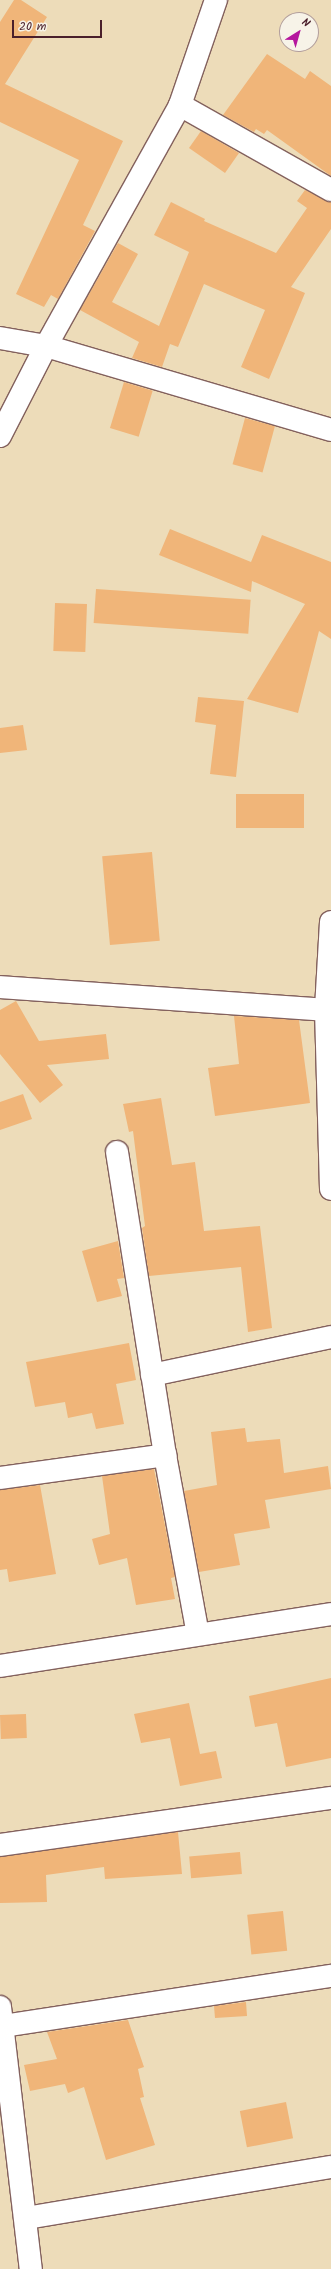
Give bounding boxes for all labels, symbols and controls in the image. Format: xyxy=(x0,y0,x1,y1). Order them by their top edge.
scale bar xyxy=(14,12,104,38)
north arrow xyxy=(279,12,319,52)
text: N xyxy=(297,14,314,32)
text: 20 m xyxy=(19,17,46,36)

